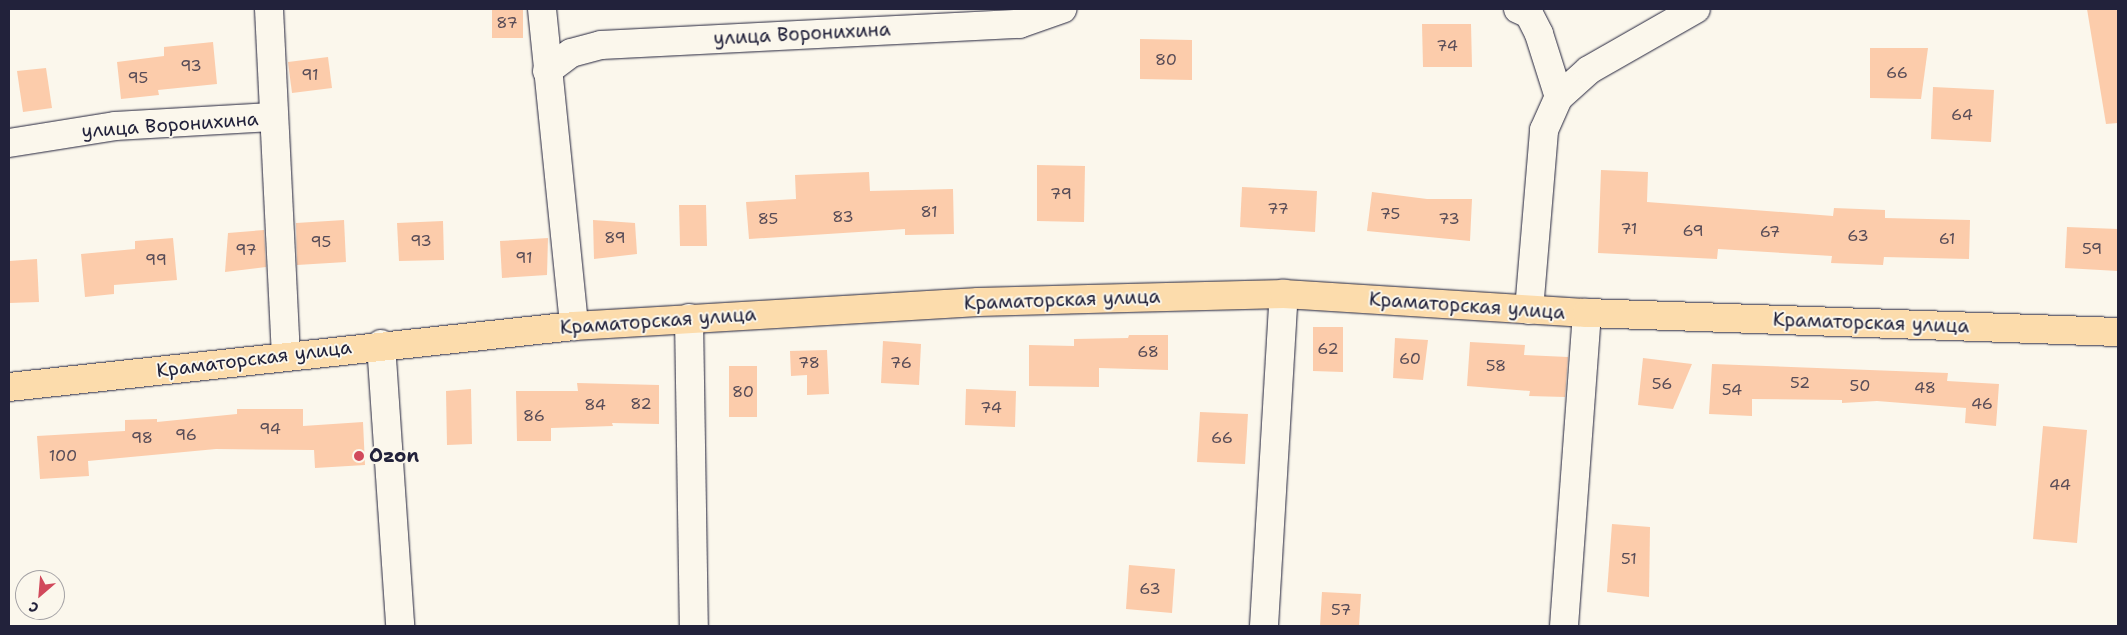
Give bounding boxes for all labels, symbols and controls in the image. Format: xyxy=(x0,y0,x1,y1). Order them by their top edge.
house number: 87 xyxy=(496,13,518,33)
street label: улица Воронихина xyxy=(713,18,891,50)
house number: 74 xyxy=(1436,36,1458,56)
house number: 80 xyxy=(1155,50,1177,70)
house number: 93 xyxy=(180,56,202,76)
house number: 66 xyxy=(1886,63,1908,83)
house number: 91 xyxy=(301,65,319,85)
house number: 95 xyxy=(128,68,148,88)
house number: 64 xyxy=(1951,105,1973,125)
street label: улица Воронихина xyxy=(81,107,259,143)
house number: 79 xyxy=(1050,184,1072,204)
house number: 77 xyxy=(1267,199,1289,219)
house number: 81 xyxy=(920,202,938,222)
house number: 75 xyxy=(1380,204,1400,224)
house number: 83 xyxy=(832,207,854,227)
house number: 85 xyxy=(758,209,778,229)
house number: 73 xyxy=(1438,209,1460,229)
house number: 71 xyxy=(1620,219,1638,239)
house number: 69 xyxy=(1682,221,1704,241)
house number: 67 xyxy=(1760,222,1780,242)
house number: 63 xyxy=(1847,226,1869,246)
house number: 89 xyxy=(604,228,626,248)
house number: 61 xyxy=(1939,229,1955,249)
house number: 93 xyxy=(410,231,432,251)
house number: 95 xyxy=(311,232,331,252)
house number: 59 xyxy=(2082,239,2102,259)
house number: 97 xyxy=(235,240,257,260)
house number: 91 xyxy=(515,248,533,268)
house number: 99 xyxy=(145,250,167,270)
street label: Краматорская улица xyxy=(963,285,1161,315)
street label: Краматорская улица xyxy=(1368,288,1566,324)
street label: Краматорская улица xyxy=(559,303,757,339)
street label: Краматорская улица xyxy=(1772,308,1970,338)
street label: Краматорская улица xyxy=(155,336,353,382)
house number: 62 xyxy=(1317,339,1339,359)
house number: 68 xyxy=(1137,342,1159,362)
house number: 60 xyxy=(1399,349,1421,369)
house number: 78 xyxy=(798,353,820,373)
house number: 76 xyxy=(890,353,912,373)
house number: 58 xyxy=(1486,356,1506,376)
house number: 52 xyxy=(1790,373,1810,393)
house number: 56 xyxy=(1652,374,1672,394)
house number: 50 xyxy=(1850,376,1870,396)
house number: 48 xyxy=(1914,378,1936,398)
house number: 54 xyxy=(1722,380,1742,400)
house number: 80 xyxy=(732,382,754,402)
house number: 82 xyxy=(630,394,652,414)
house number: 46 xyxy=(1971,394,1993,414)
house number: 84 xyxy=(584,395,606,415)
house number: 74 xyxy=(980,398,1002,418)
house number: 86 xyxy=(523,406,545,426)
house number: 94 xyxy=(259,419,281,439)
house number: 96 xyxy=(175,425,197,445)
house number: 98 xyxy=(131,428,153,448)
house number: 66 xyxy=(1211,428,1233,448)
place label: Ozon xyxy=(369,445,419,467)
house number: 100 xyxy=(49,446,77,466)
marker: Ozon xyxy=(353,450,365,462)
house number: 44 xyxy=(2049,475,2071,495)
house number: 51 xyxy=(1621,549,1637,569)
north arrow xyxy=(15,570,65,620)
house number: 63 xyxy=(1139,579,1161,599)
text: С xyxy=(26,598,42,617)
house number: 57 xyxy=(1331,600,1351,620)

